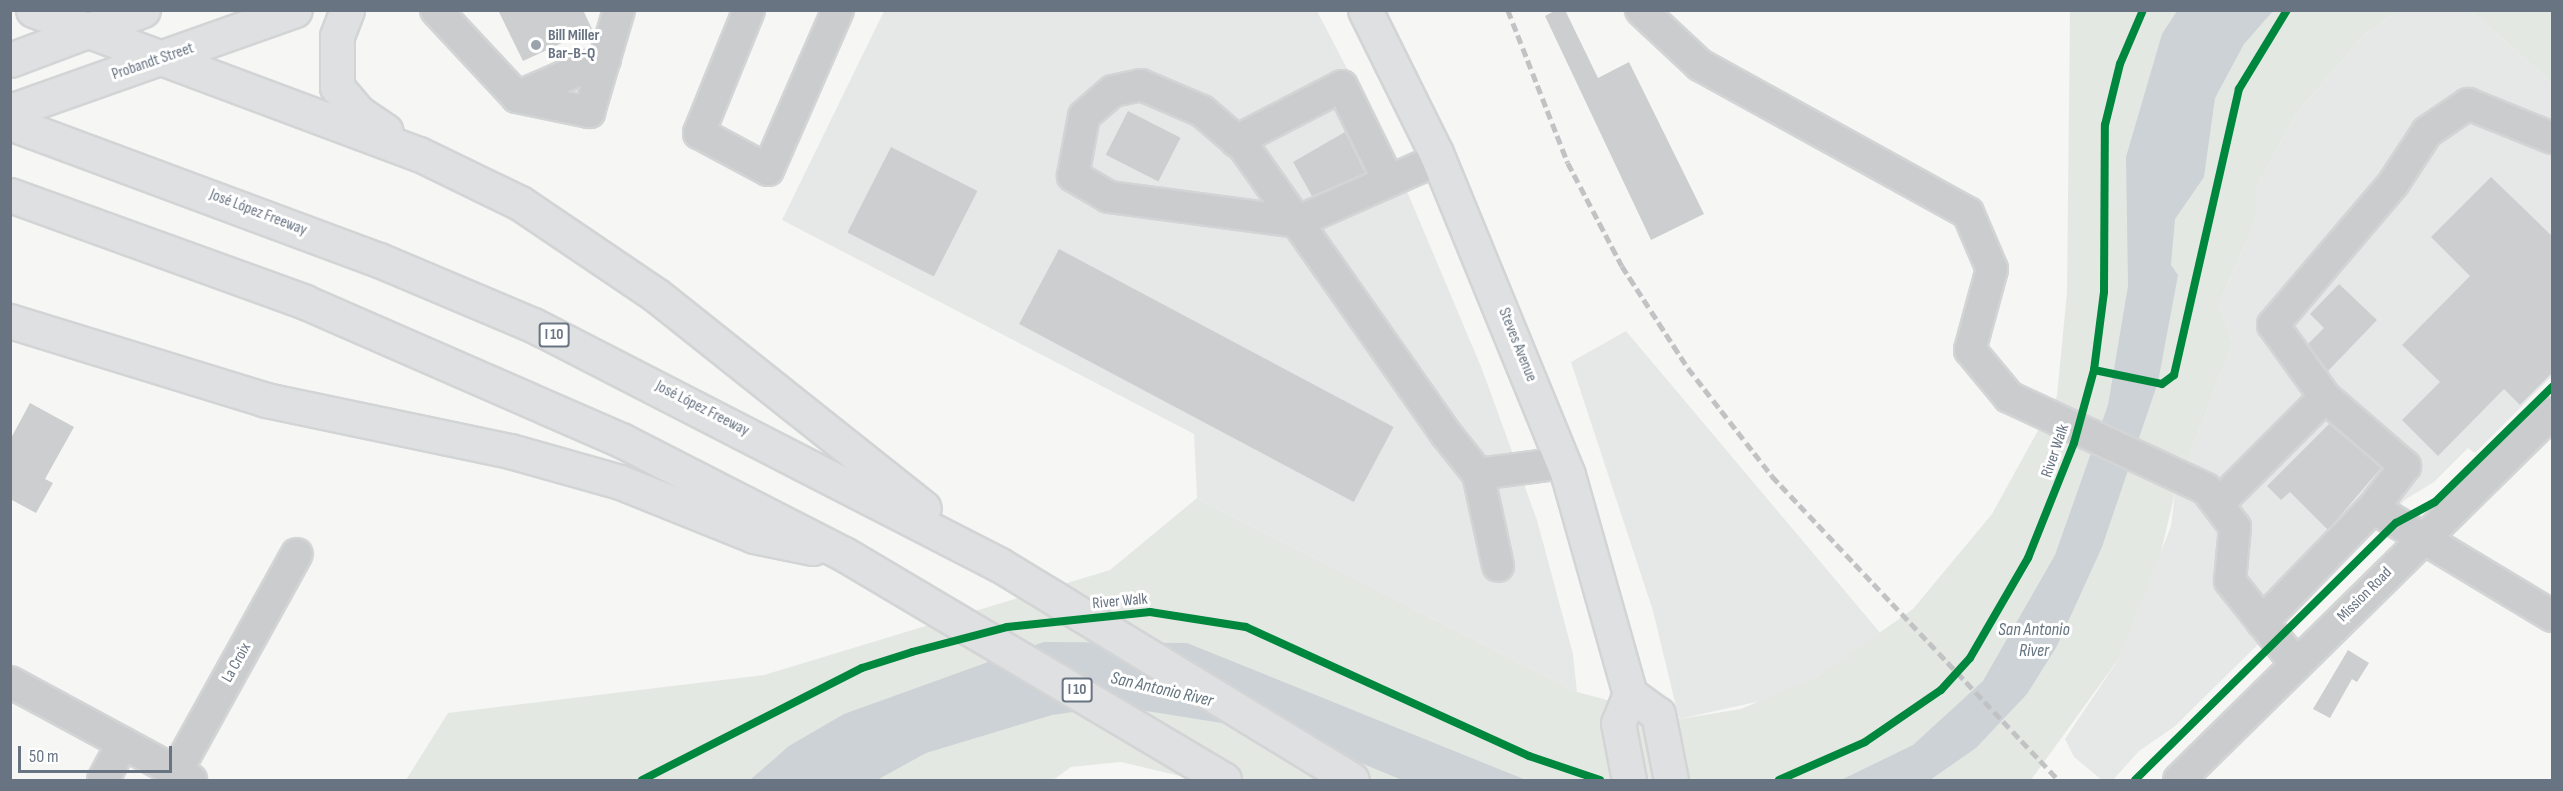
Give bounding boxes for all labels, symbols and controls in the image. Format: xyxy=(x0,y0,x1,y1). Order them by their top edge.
place label: Bill Miller Bar-B-Q xyxy=(548,26,599,64)
marker: Bill Miller Bar-B-Q xyxy=(529,38,543,52)
street label: Probandt Street xyxy=(110,39,196,85)
street label: José López Freeway xyxy=(207,186,309,240)
street label: Steves Avenue xyxy=(1494,305,1540,385)
road number: I 10 xyxy=(538,323,570,347)
street label: José López Freeway xyxy=(652,377,752,441)
street label: River Walk xyxy=(2038,422,2074,480)
street label: Mission Road xyxy=(2334,564,2396,626)
street label: River Walk xyxy=(1092,590,1148,614)
water label: San Antonio River xyxy=(1998,620,2070,662)
street label: La Croix xyxy=(218,640,256,686)
water label: San Antonio River xyxy=(1109,668,1215,712)
road number: I 10 xyxy=(1060,678,1094,702)
scale bar xyxy=(21,734,176,772)
text: 50 m xyxy=(29,746,59,767)

